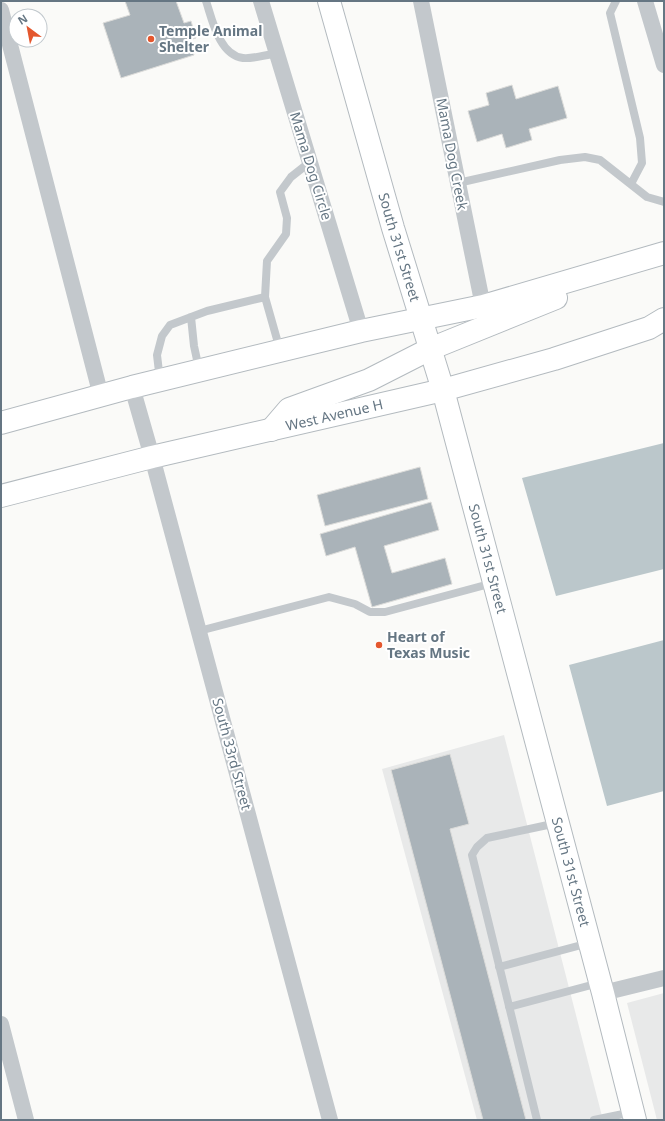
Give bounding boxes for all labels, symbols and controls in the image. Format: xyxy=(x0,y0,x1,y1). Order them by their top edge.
north arrow xyxy=(8,8,48,48)
text: N xyxy=(15,10,30,28)
place label: Temple Animal Shelter xyxy=(159,21,262,56)
marker: Temple Animal Shelter xyxy=(146,34,156,44)
street label: Mama Dog Creek xyxy=(432,96,473,212)
street label: Mama Dog Circle xyxy=(286,109,337,222)
street label: South 31st Street xyxy=(375,190,425,304)
street label: West Avenue H xyxy=(284,394,385,435)
street label: South 31st Street xyxy=(465,502,512,616)
place label: Heart of Texas Music xyxy=(387,627,470,662)
marker: Heart of Texas Music xyxy=(374,640,384,650)
street label: South 33rd Street xyxy=(208,696,257,812)
street label: South 31st Street xyxy=(548,815,595,929)

